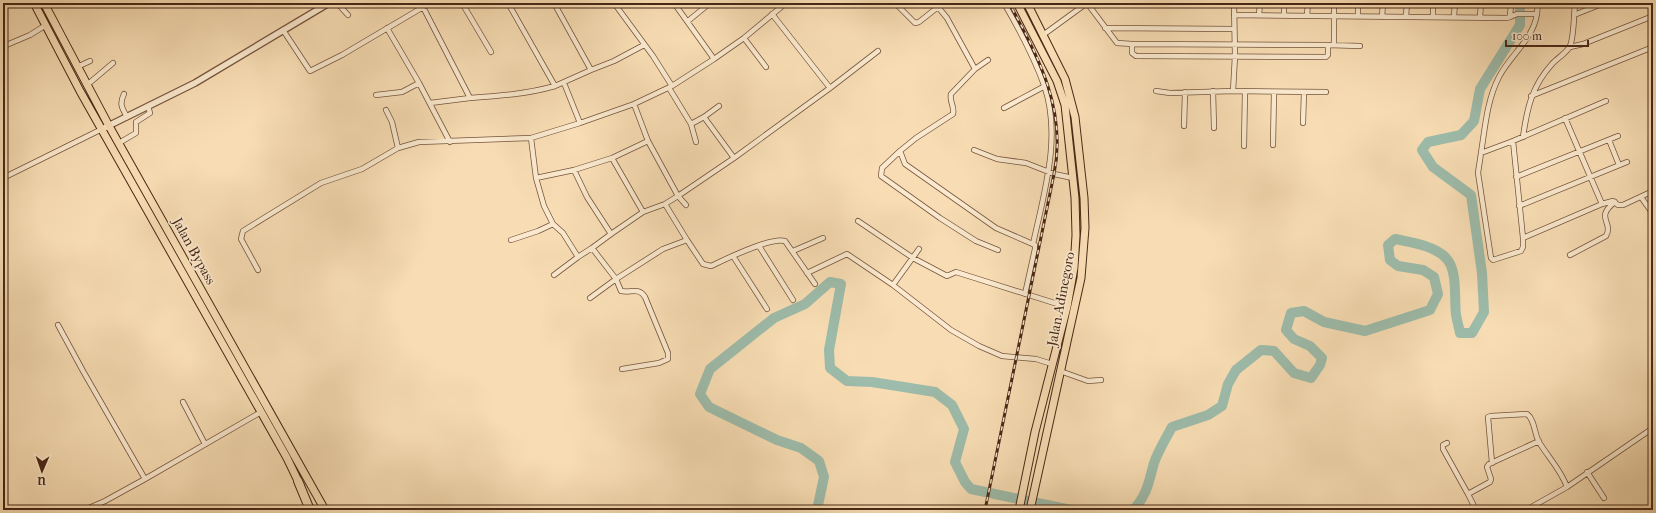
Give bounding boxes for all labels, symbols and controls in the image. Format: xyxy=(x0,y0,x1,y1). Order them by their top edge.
scale bar xyxy=(1506,22,1588,48)
text: 100 m xyxy=(1512,29,1542,43)
street label: Jalan Bypass xyxy=(168,214,219,287)
street label: Jalan Adinegoro xyxy=(1043,250,1079,349)
north arrow xyxy=(22,451,62,491)
text: U xyxy=(37,474,47,487)

